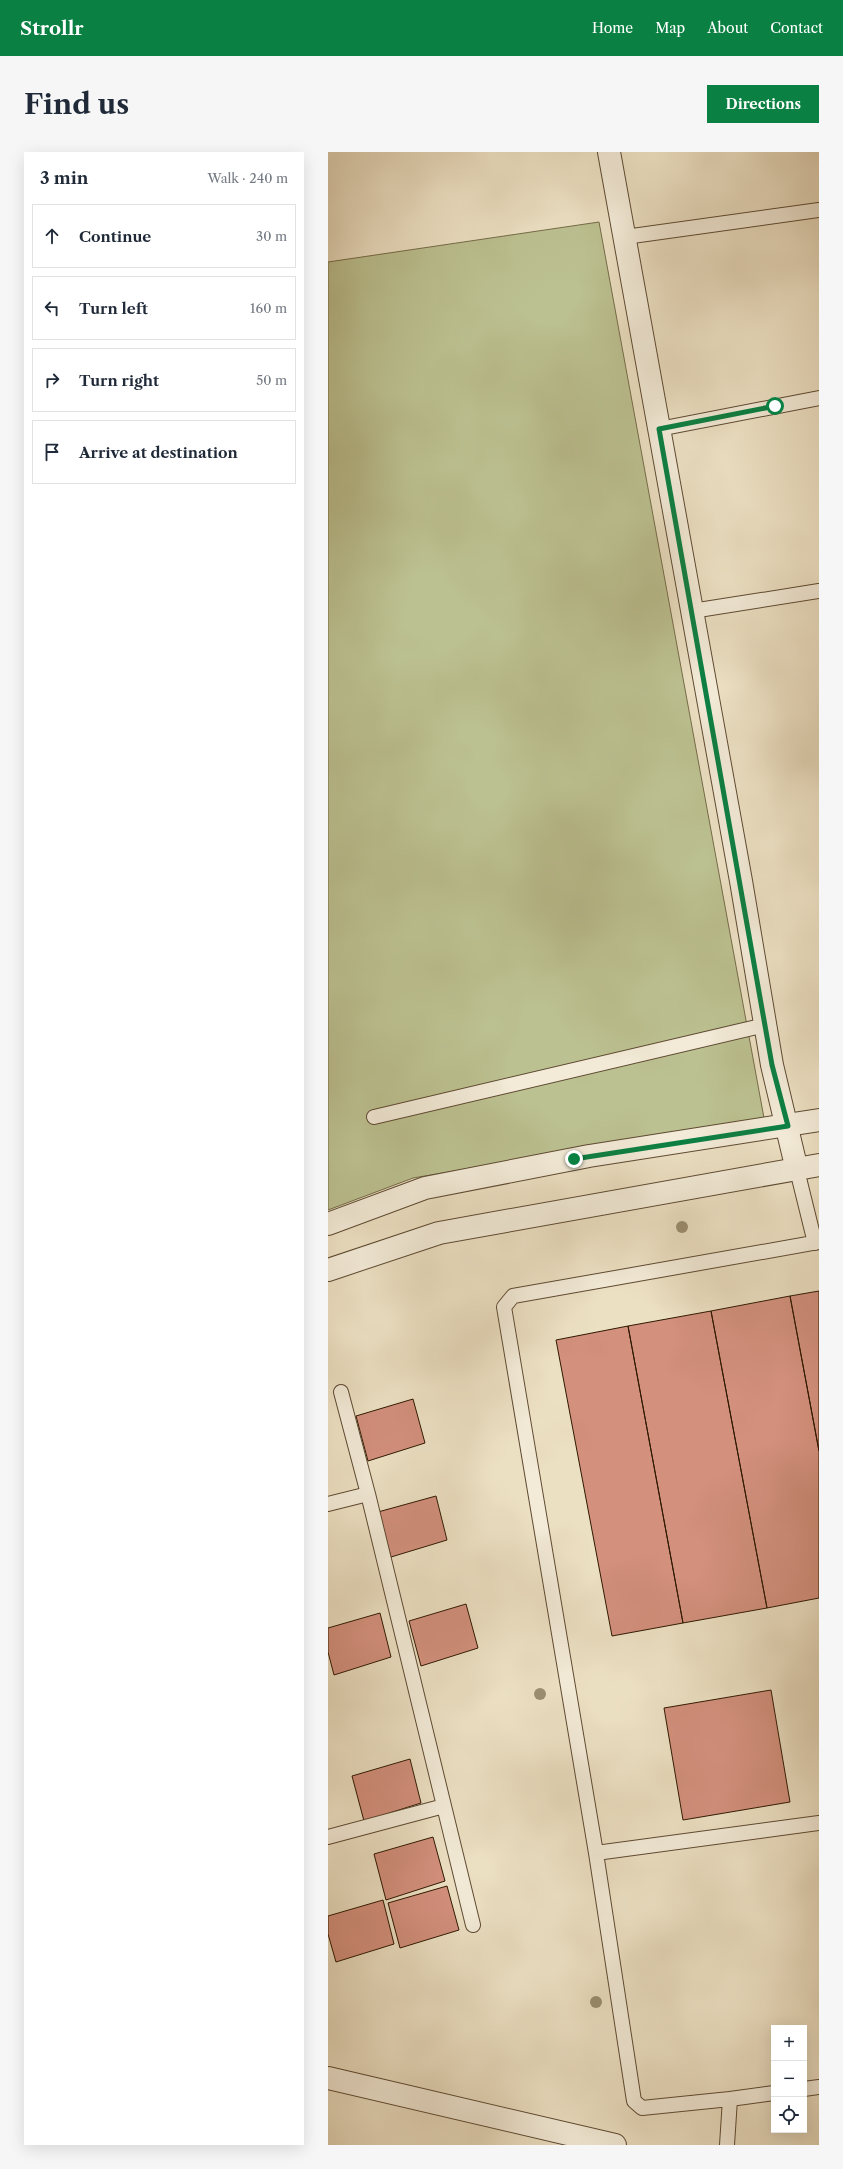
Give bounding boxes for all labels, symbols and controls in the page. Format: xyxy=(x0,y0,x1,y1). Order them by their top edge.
text: Strollr xyxy=(20,17,84,40)
text: Home xyxy=(592,19,633,37)
text: Map xyxy=(655,19,685,37)
text: About xyxy=(707,19,748,37)
text: Contact xyxy=(770,19,823,37)
button: Directions xyxy=(707,85,819,123)
text: Find us xyxy=(24,87,129,121)
text: 3 min xyxy=(40,168,89,188)
text: Walk · 240 m xyxy=(208,170,288,186)
icon: ahead xyxy=(41,225,63,247)
text: Continue xyxy=(79,227,151,246)
text: 30 m xyxy=(256,228,287,244)
icon: left xyxy=(41,297,63,319)
text: Turn left xyxy=(79,299,148,318)
text: 160 m xyxy=(250,300,287,316)
icon: right xyxy=(41,369,63,391)
text: Turn right xyxy=(79,371,159,390)
text: 50 m xyxy=(256,372,287,388)
route start xyxy=(766,397,784,415)
icon: arrive xyxy=(41,441,63,463)
text: Arrive at destination xyxy=(79,443,238,462)
route end xyxy=(565,1150,583,1168)
map controls xyxy=(771,2025,807,2133)
button: + xyxy=(771,2025,807,2061)
button: − xyxy=(771,2061,807,2097)
button: locate xyxy=(771,2097,807,2133)

